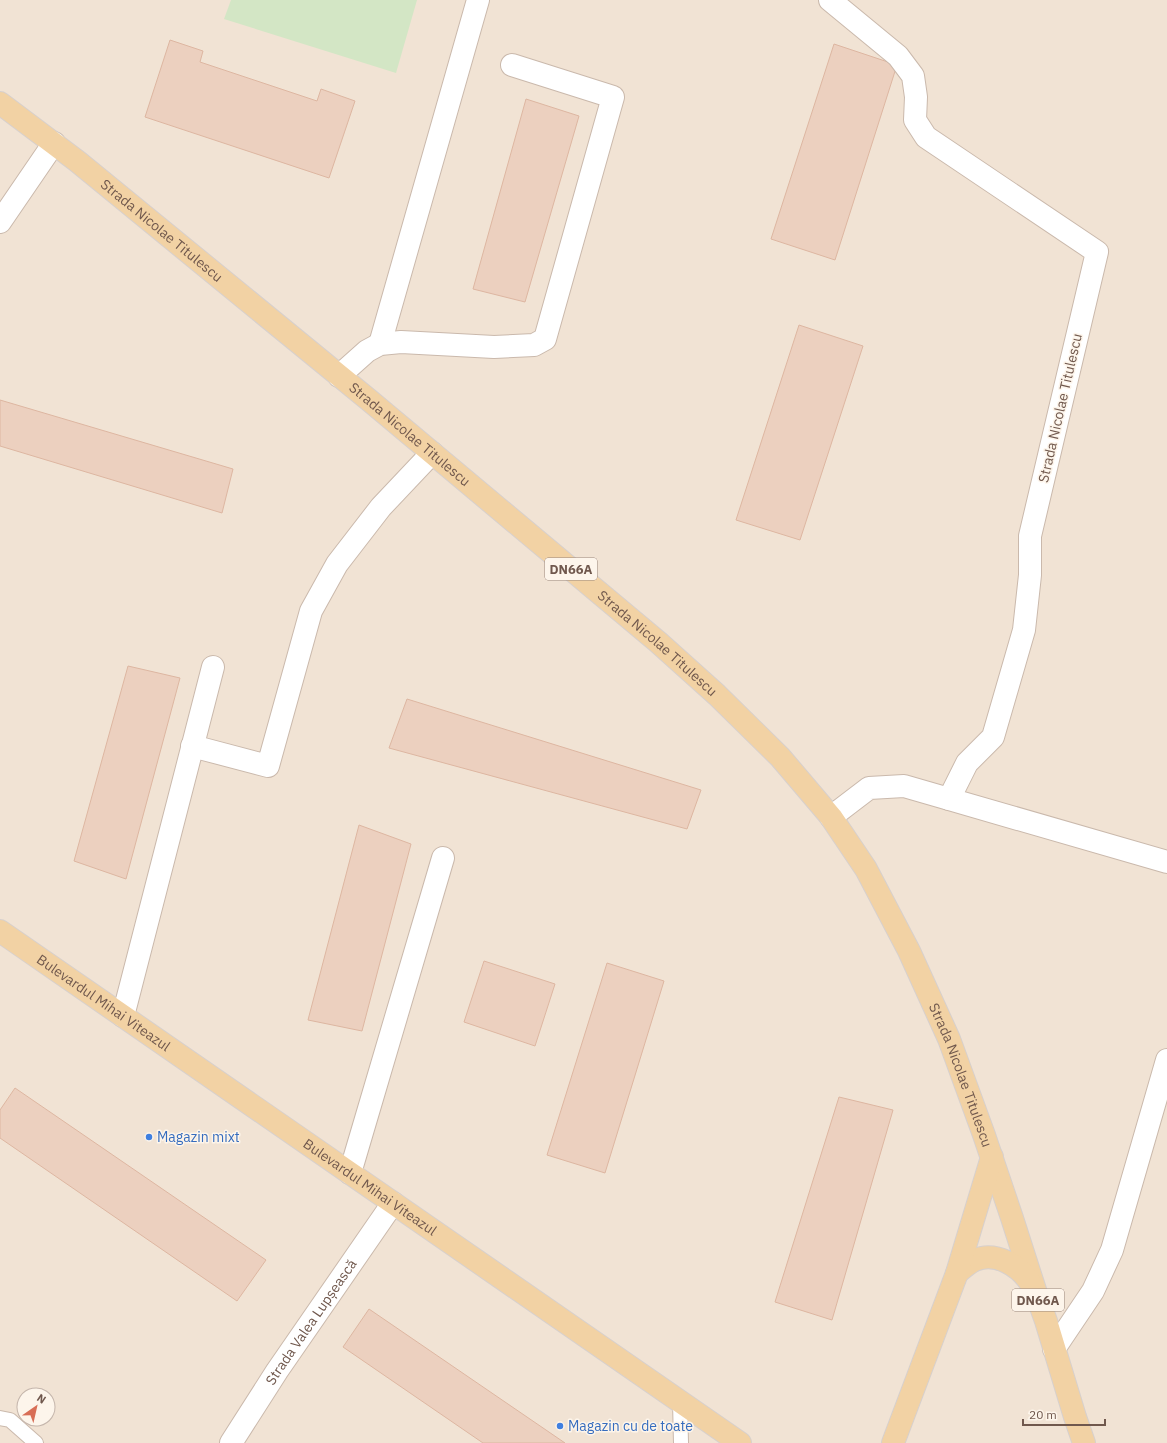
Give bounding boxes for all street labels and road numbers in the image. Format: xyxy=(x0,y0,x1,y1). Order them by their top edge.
street label: Strada Nicolae Titulescu xyxy=(97,175,227,286)
street label: Strada Nicolae Titulescu xyxy=(1034,332,1086,484)
street label: Strada Nicolae Titulescu xyxy=(345,378,474,490)
road number: DN66A xyxy=(545,558,597,580)
street label: Strada Nicolae Titulescu xyxy=(594,586,721,700)
street label: Bulevardul Mihai Viteazul xyxy=(33,950,174,1055)
street label: Strada Nicolae Titulescu xyxy=(925,1000,996,1149)
street label: Bulevardul Mihai Viteazul xyxy=(300,1135,440,1240)
street label: Strada Valea Lupșească xyxy=(261,1255,361,1388)
road number: DN66A xyxy=(1012,1289,1064,1311)

